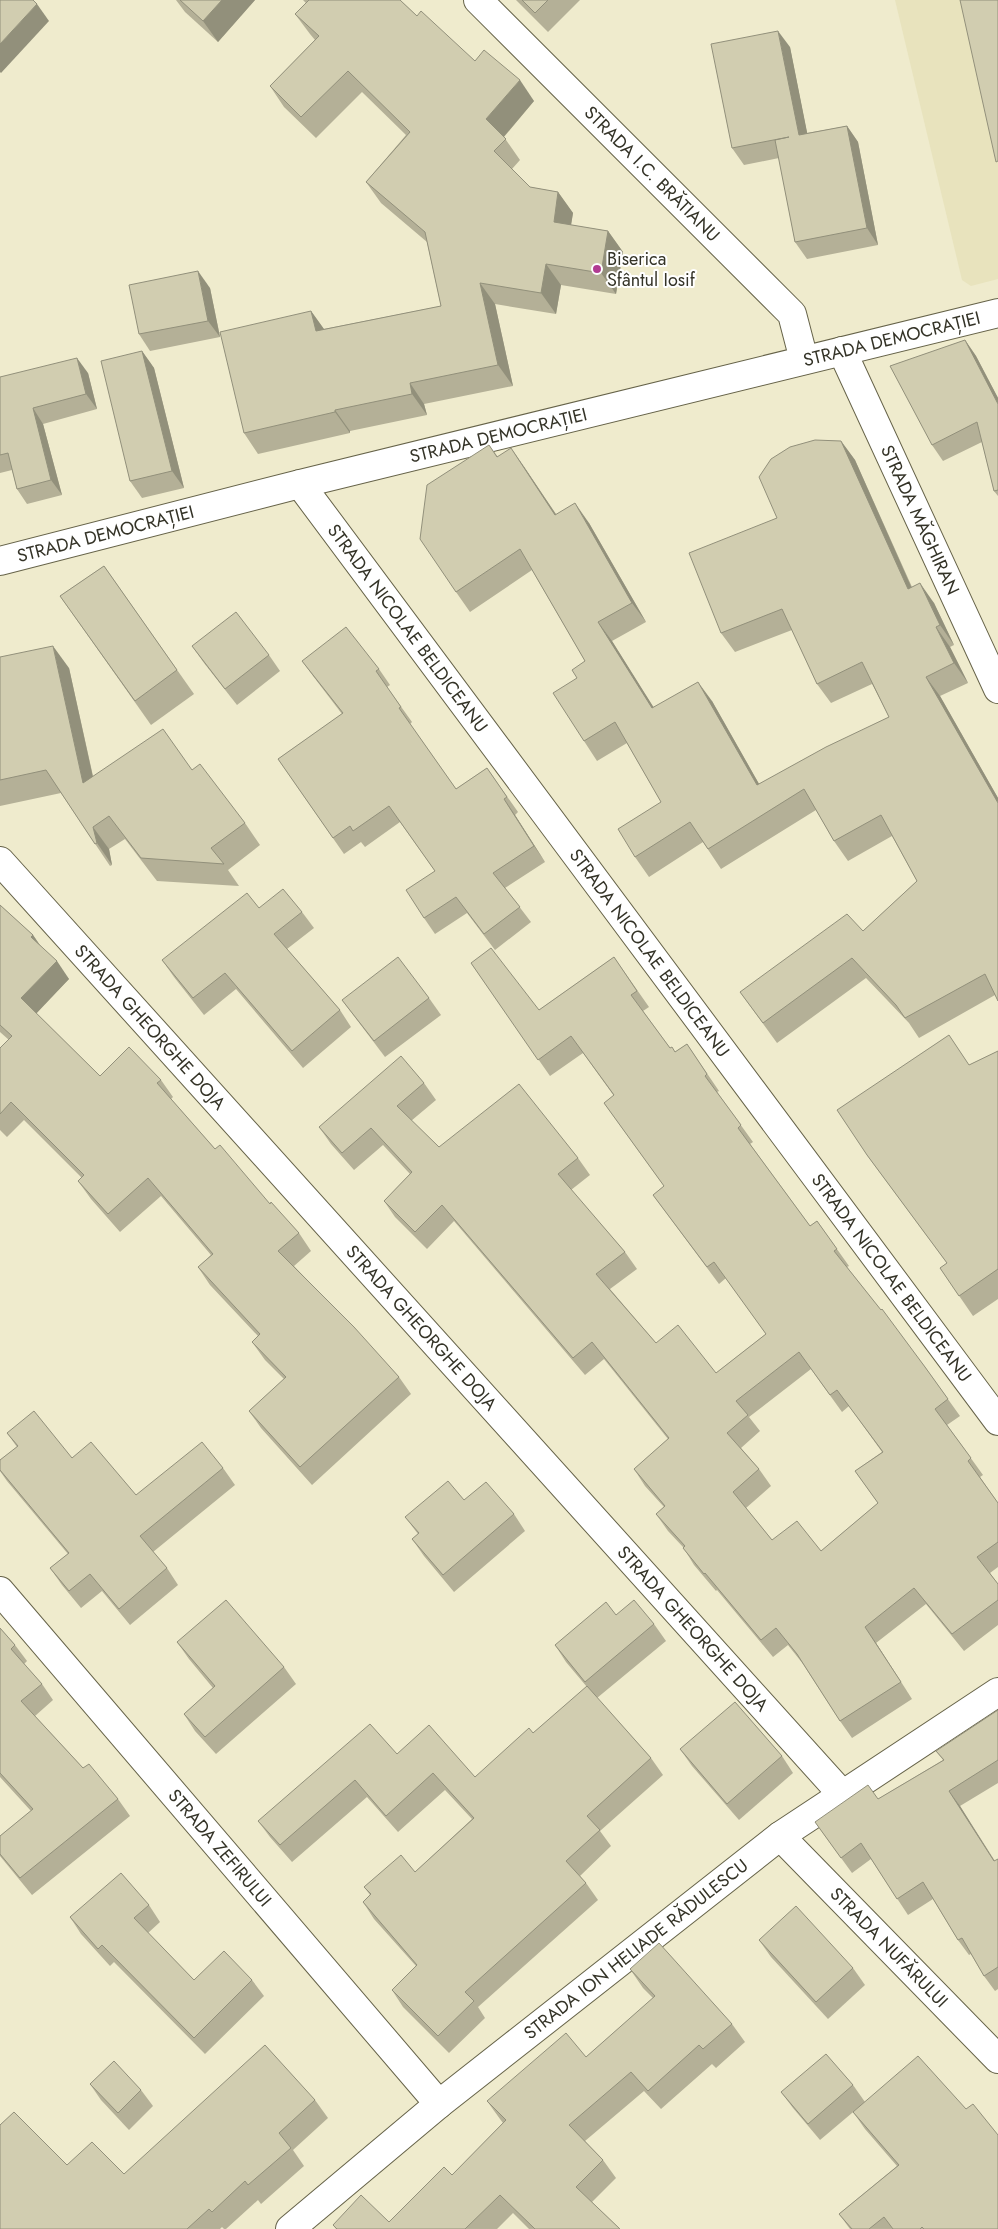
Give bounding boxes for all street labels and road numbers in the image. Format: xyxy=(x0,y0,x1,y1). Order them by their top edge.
street label: STRADA I.C. BRĂTIANU xyxy=(578,100,726,248)
street label: STRADA DEMOCRAȚIEI xyxy=(800,305,983,373)
street label: STRADA DEMOCRAȚIEI xyxy=(407,401,590,470)
street label: STRADA MĂGHIRAN xyxy=(874,441,966,599)
street label: STRADA DEMOCRAȚIEI xyxy=(14,499,197,569)
street label: STRADA NICOLAE BELDICEANU xyxy=(321,519,494,738)
street label: STRADA NICOLAE BELDICEANU xyxy=(563,843,736,1063)
street label: STRADA GHEORGHE DOJA xyxy=(68,939,232,1116)
street label: STRADA NICOLAE BELDICEANU xyxy=(805,1168,978,1388)
street label: STRADA GHEORGHE DOJA xyxy=(340,1239,503,1417)
street label: STRADA GHEORGHE DOJA xyxy=(611,1540,775,1717)
street label: STRADA ZEFIRULUI xyxy=(162,1783,278,1912)
street label: STRADA ION HELIADE RĂDULESCU xyxy=(518,1853,754,2046)
street label: STRADA NUFĂRULUI xyxy=(824,1882,954,2014)

